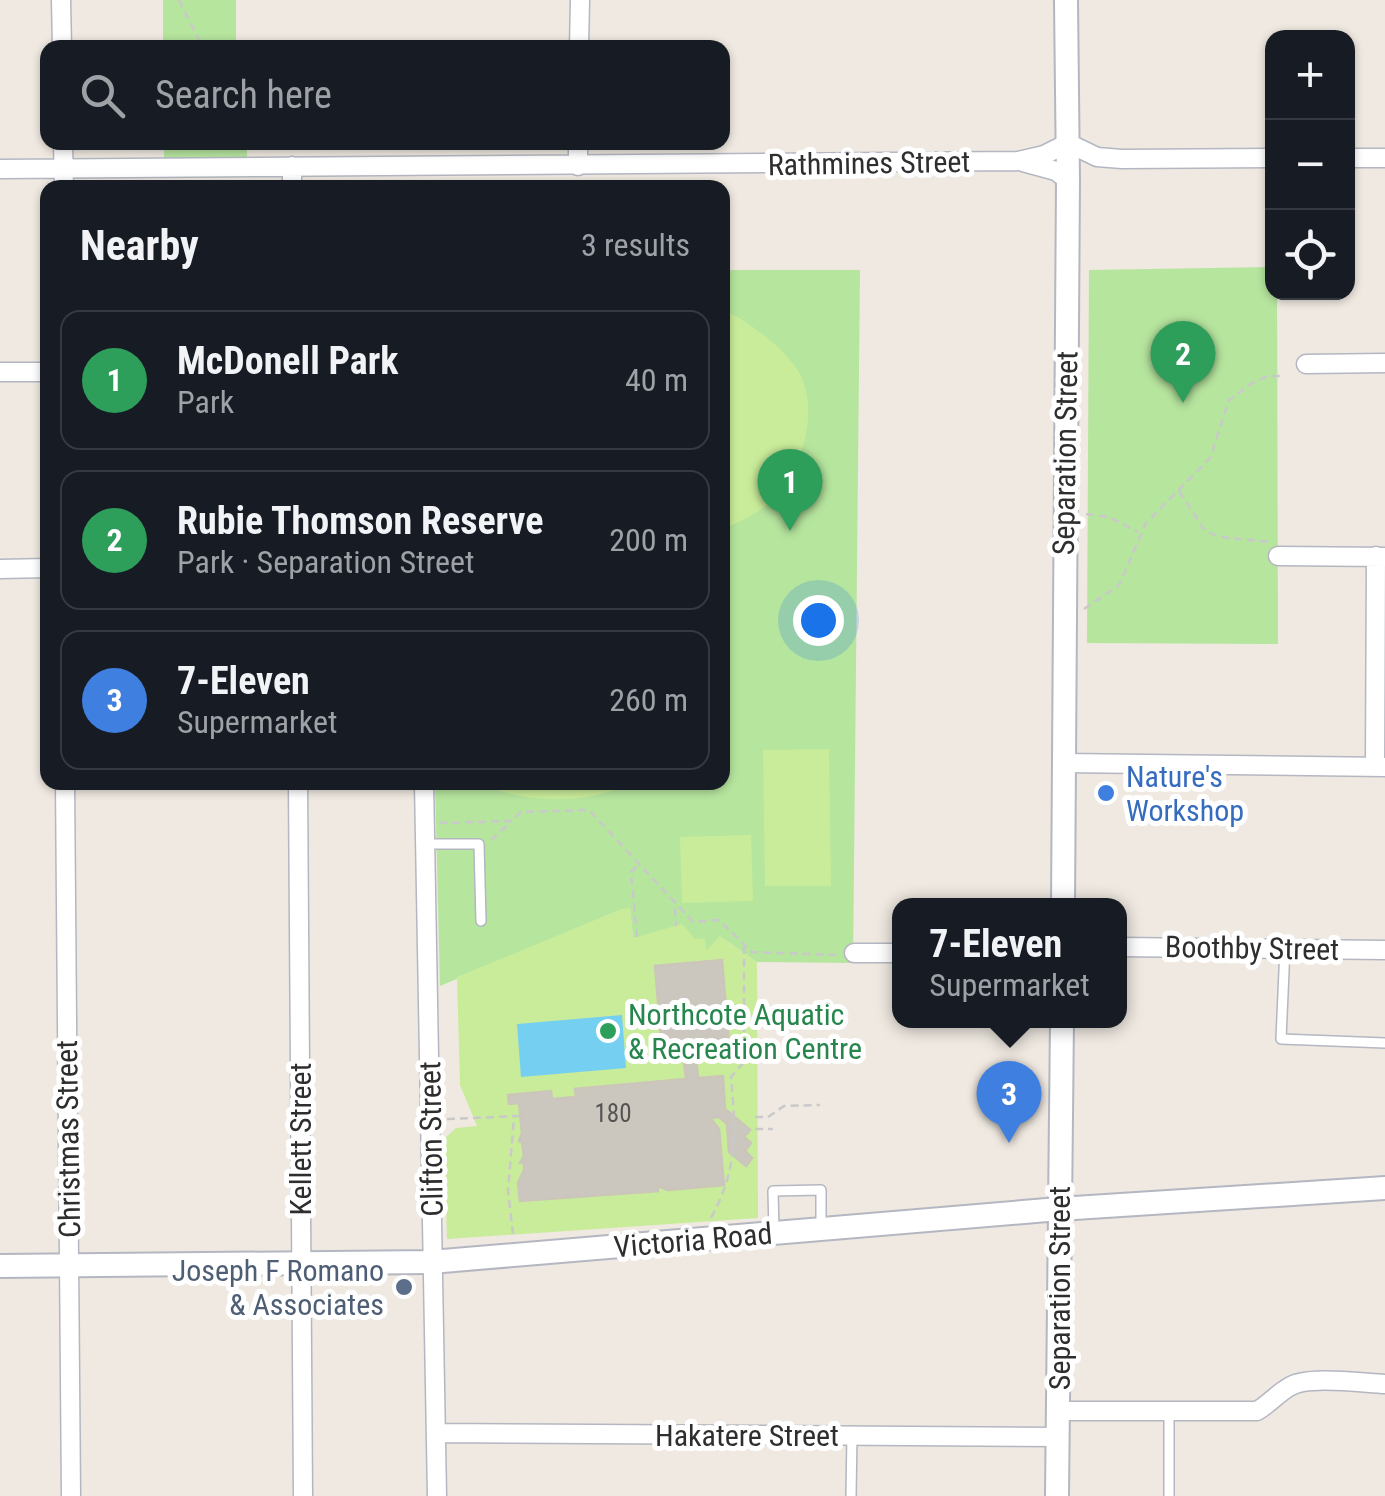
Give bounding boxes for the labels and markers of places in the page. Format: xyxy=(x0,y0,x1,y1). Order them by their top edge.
pin: 2 xyxy=(1150,320,1216,403)
pin: 1 xyxy=(758,448,822,531)
place label: Nature's Workshop xyxy=(1126,759,1244,828)
marker: Nature's Workshop xyxy=(1095,782,1117,804)
place label: Northcote Aquatic & Recreation Centre xyxy=(628,997,862,1066)
marker: Northcote Aquatic & Recreation Centre xyxy=(597,1020,619,1042)
pin: 3 xyxy=(976,1060,1042,1143)
place label: Joseph F Romano & Associates xyxy=(172,1253,384,1322)
marker: Joseph F Romano & Associates xyxy=(393,1276,415,1298)

